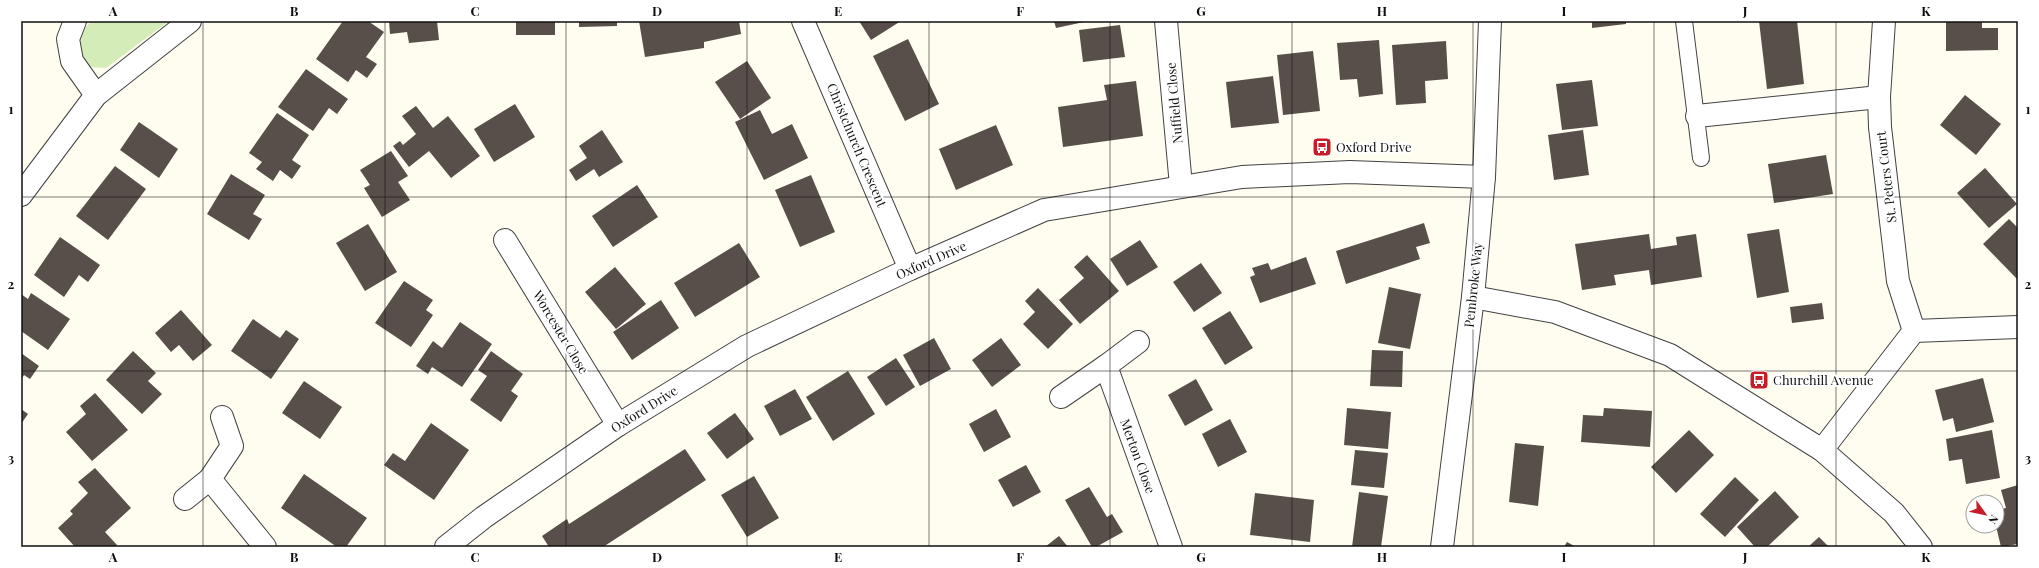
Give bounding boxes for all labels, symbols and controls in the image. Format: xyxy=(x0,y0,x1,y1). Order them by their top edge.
text: A xyxy=(108,2,118,19)
text: B xyxy=(290,2,299,19)
text: C xyxy=(470,2,480,19)
text: D xyxy=(652,2,662,19)
text: E xyxy=(834,2,842,19)
text: F xyxy=(1016,2,1024,19)
text: G xyxy=(1196,2,1206,19)
text: H xyxy=(1377,2,1387,19)
text: I xyxy=(1562,2,1567,19)
text: J xyxy=(1742,2,1748,19)
text: K xyxy=(1921,2,1931,19)
street label: Nuffield Close xyxy=(1161,61,1186,145)
street label: Christchurch Crescent xyxy=(824,80,891,210)
text: 1 xyxy=(9,100,14,117)
text: 1 xyxy=(2026,100,2031,117)
street label: St. Peters Court xyxy=(1871,130,1900,224)
bus stop icon: Oxford Drive xyxy=(1311,136,1333,158)
place label: Oxford Drive xyxy=(1336,138,1412,155)
street label: Oxford Drive xyxy=(893,236,969,283)
street label: Pembroke Way xyxy=(1460,241,1485,328)
text: 2 xyxy=(8,275,15,292)
text: 2 xyxy=(2025,275,2032,292)
street label: Worcester Close xyxy=(529,286,593,377)
bus stop icon: Churchill Avenue xyxy=(1748,369,1770,391)
place label: Churchill Avenue xyxy=(1773,371,1874,388)
street label: Oxford Drive xyxy=(607,381,681,436)
street label: Merton Close xyxy=(1117,416,1160,496)
text: 3 xyxy=(8,449,14,466)
text: 3 xyxy=(2025,449,2031,466)
north arrow xyxy=(1965,494,2005,534)
text: N xyxy=(1985,512,2002,527)
text: A xyxy=(108,548,118,565)
text: B xyxy=(290,548,299,565)
text: C xyxy=(470,548,480,565)
text: D xyxy=(652,548,662,565)
text: E xyxy=(834,548,842,565)
text: F xyxy=(1016,548,1024,565)
text: G xyxy=(1196,548,1206,565)
text: H xyxy=(1377,548,1387,565)
text: I xyxy=(1562,548,1567,565)
text: J xyxy=(1742,548,1748,565)
text: K xyxy=(1921,548,1931,565)

